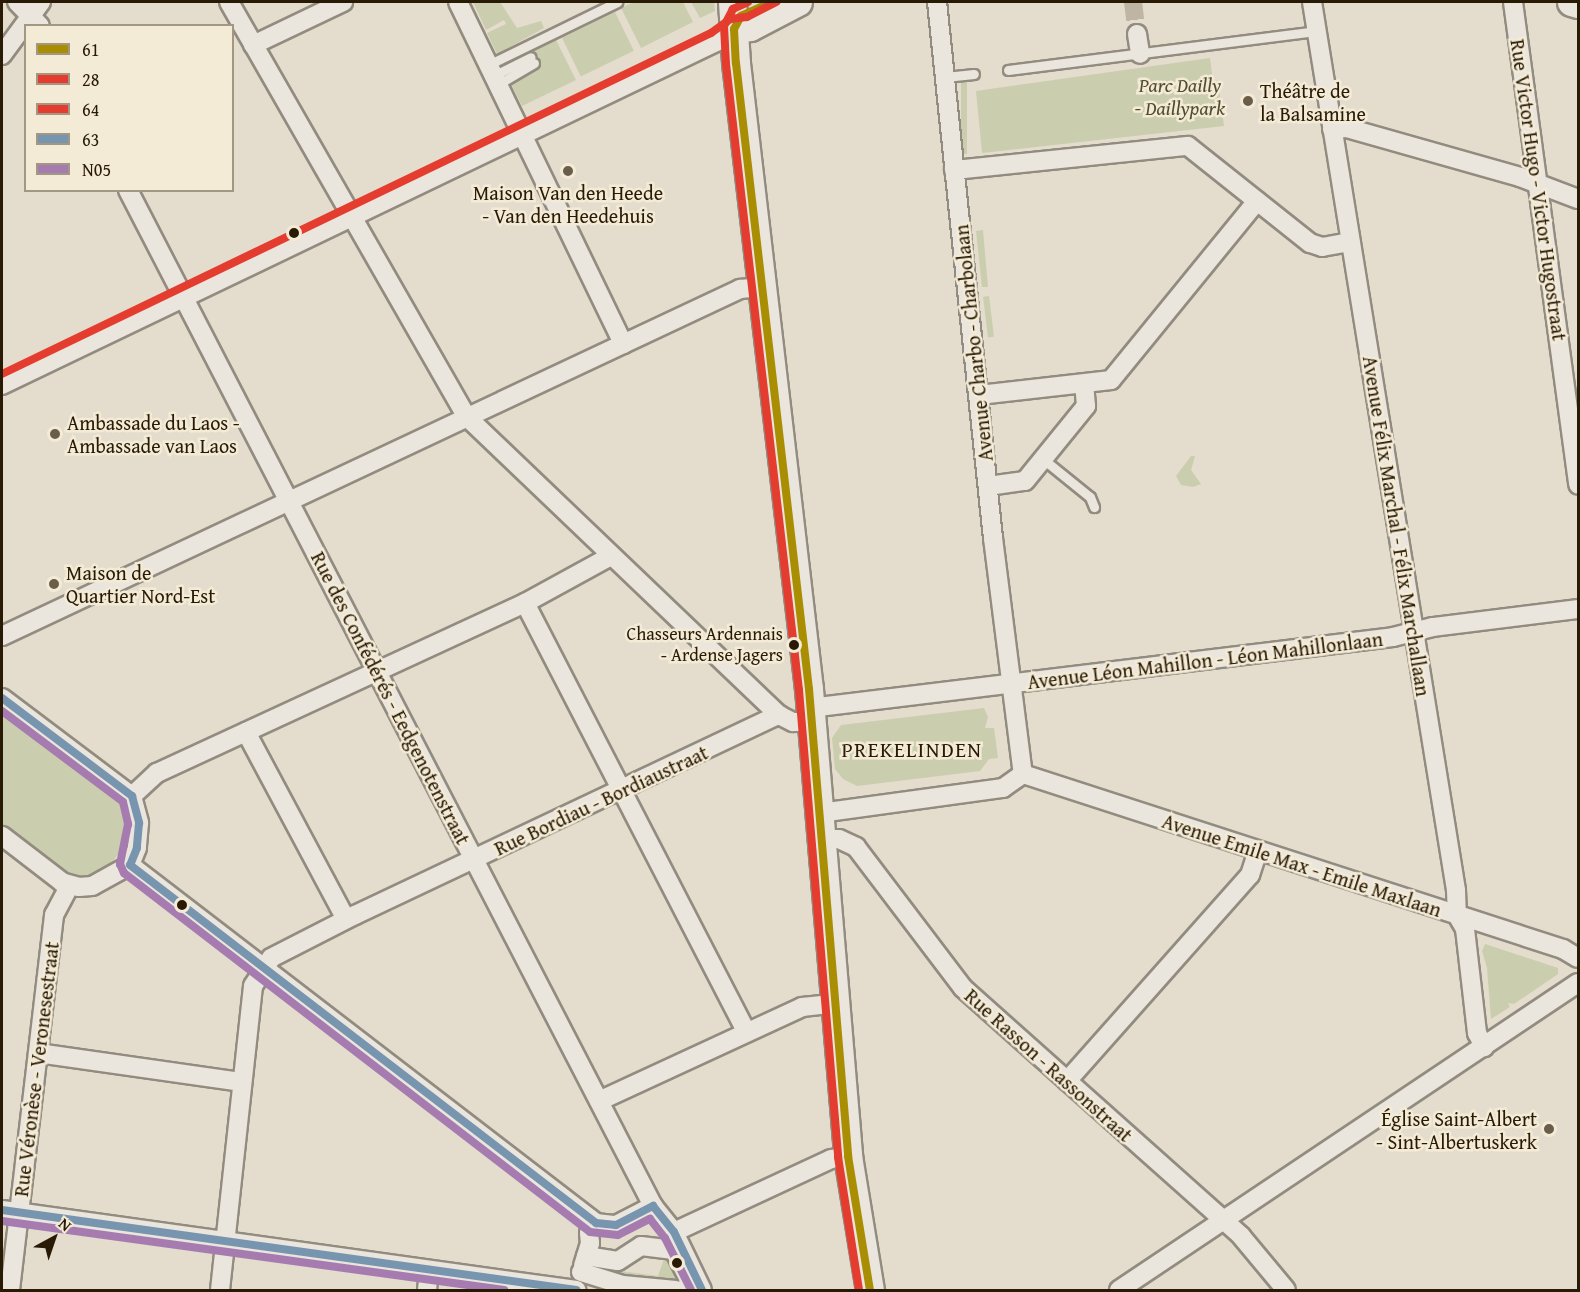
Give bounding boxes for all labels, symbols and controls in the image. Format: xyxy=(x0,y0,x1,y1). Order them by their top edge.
legend xyxy=(24,24,234,192)
text: 61 xyxy=(82,36,99,63)
street label: Rue Victor Hugo - Victor Hugostraat xyxy=(1506,38,1572,342)
text: 28 xyxy=(82,66,99,93)
park label: Parc Dailly - Daillypark xyxy=(1135,73,1225,120)
place label: Théâtre de la Balsamine xyxy=(1260,78,1366,125)
marker: Théâtre de la Balsamine xyxy=(1241,94,1255,108)
text: 64 xyxy=(82,96,99,123)
text: 63 xyxy=(82,126,99,153)
text: N05 xyxy=(82,156,111,183)
marker: Maison Van den Heede - Van den Heedehuis xyxy=(561,164,575,178)
place label: Maison Van den Heede - Van den Heedehuis xyxy=(473,180,663,227)
street label: Avenue Charbo - Charbolaan xyxy=(949,223,997,463)
unlabelled marker xyxy=(288,227,300,239)
street label: Avenue Félix Marchal - Félix Marchallaan xyxy=(1358,354,1436,698)
place label: Ambassade du Laos - Ambassade van Laos xyxy=(67,410,240,457)
marker: Ambassade du Laos - Ambassade van Laos xyxy=(48,427,62,441)
street label: Rue des Confédérés - Eedgenotenstraat xyxy=(306,548,476,848)
place label: Maison de Quartier Nord-Est xyxy=(66,560,215,607)
marker: Maison de Quartier Nord-Est xyxy=(47,577,61,591)
place label: Chasseurs Ardennais - Ardense Jagers xyxy=(626,624,783,666)
street label: Avenue Léon Mahillon - Léon Mahillonlaan xyxy=(1026,626,1384,694)
marker: Chasseurs Ardennais - Ardense Jagers xyxy=(788,639,800,651)
district label: PREKELINDEN xyxy=(841,737,983,763)
street label: Rue Bordiau - Bordiaustraat xyxy=(490,740,712,860)
street label: Avenue Emile Max - Emile Maxlaan xyxy=(1159,808,1445,922)
unlabelled marker xyxy=(176,899,188,911)
street label: Rue Véronèse - Veronesestraat xyxy=(8,940,64,1198)
street label: Rue Rasson - Rassonstraat xyxy=(960,983,1138,1147)
place label: Église Saint-Albert - Sint-Albertuskerk xyxy=(1376,1106,1537,1153)
marker: Église Saint-Albert - Sint-Albertuskerk xyxy=(1542,1122,1556,1136)
north arrow xyxy=(24,1208,84,1268)
text: N xyxy=(54,1212,77,1237)
unlabelled marker xyxy=(671,1257,683,1269)

